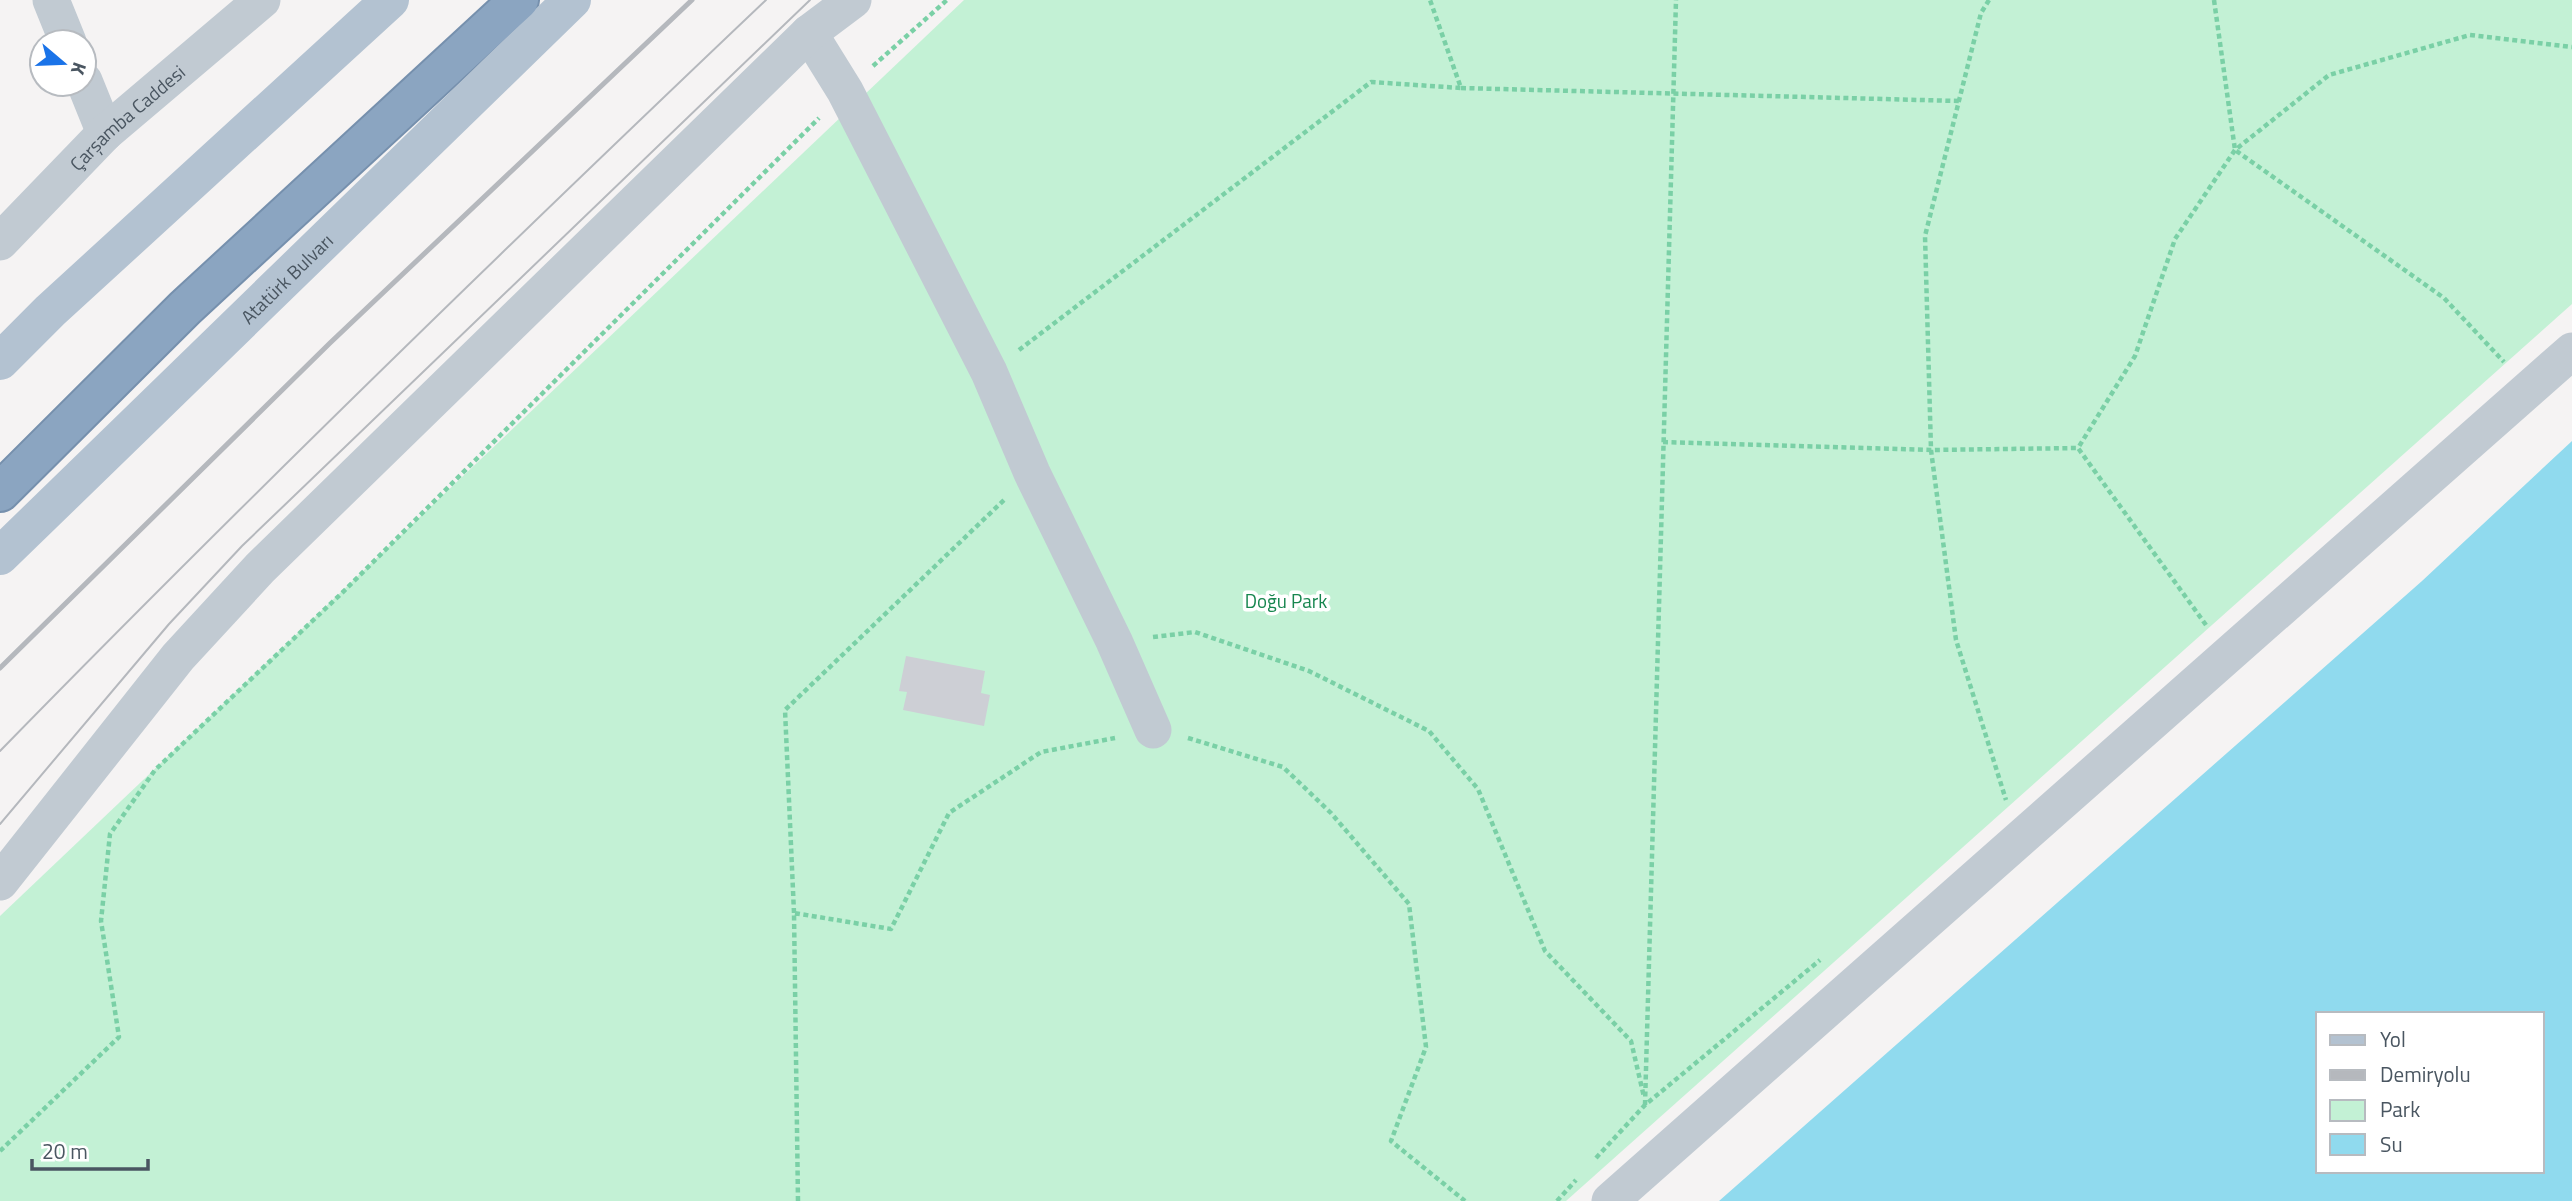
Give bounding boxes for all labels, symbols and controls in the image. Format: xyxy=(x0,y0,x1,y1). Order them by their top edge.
north arrow xyxy=(28,28,98,98)
street label: Çarşamba Caddesi xyxy=(62,57,191,177)
text: K xyxy=(64,59,95,79)
street label: Atatürk Bulvarı xyxy=(233,226,339,330)
park label: Doğu Park xyxy=(1245,586,1327,615)
legend xyxy=(2316,1012,2544,1173)
text: Yol xyxy=(2380,1023,2406,1055)
text: Demiryolu xyxy=(2380,1058,2471,1090)
text: Park xyxy=(2380,1093,2420,1125)
scale bar xyxy=(32,1128,147,1172)
text: Su xyxy=(2380,1128,2403,1160)
text: 20 m xyxy=(42,1135,88,1167)

